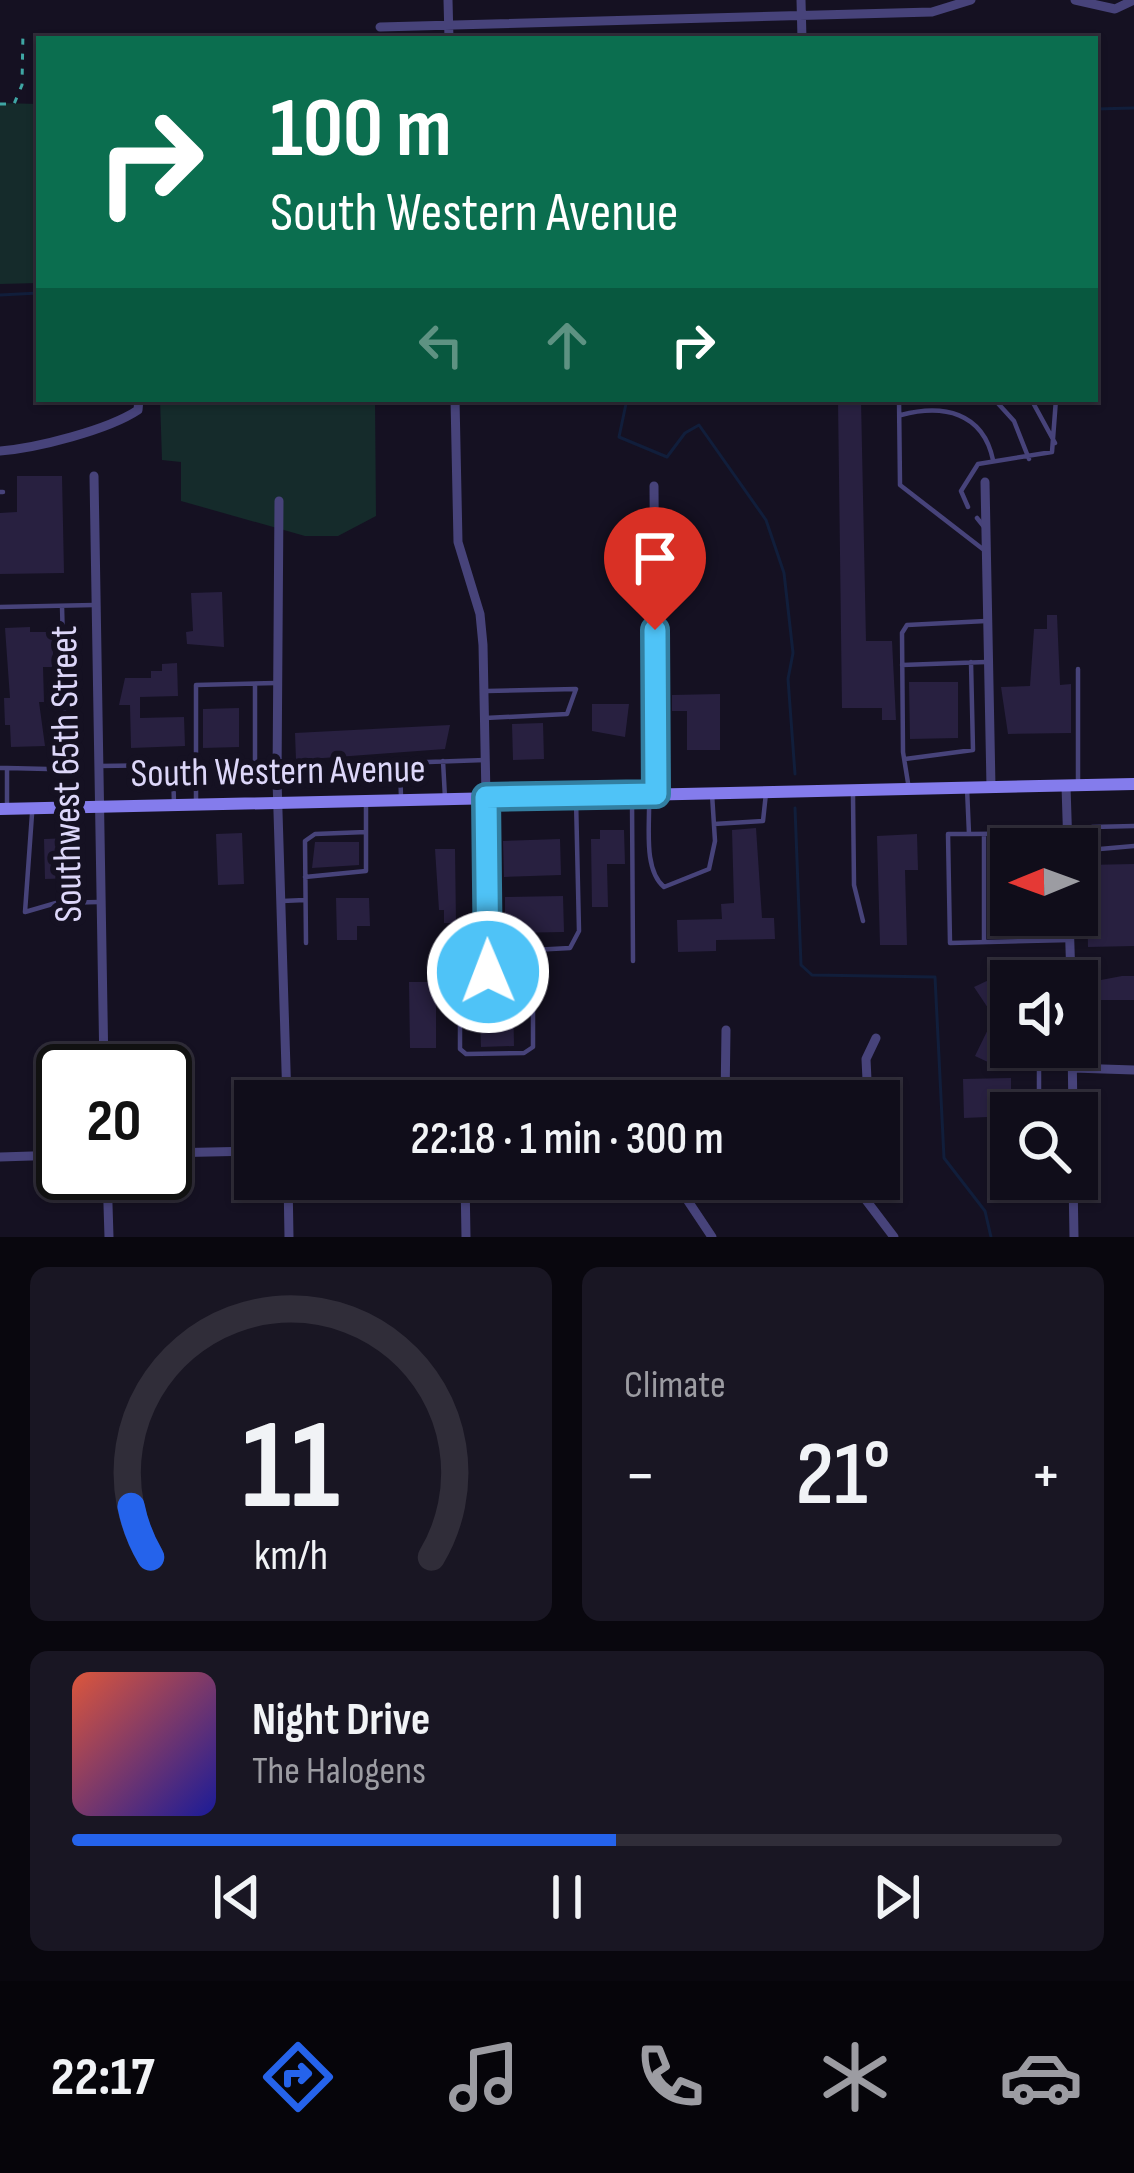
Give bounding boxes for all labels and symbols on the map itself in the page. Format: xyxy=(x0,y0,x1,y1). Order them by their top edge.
pin xyxy=(604,507,706,630)
street label: Southwest 65th Street xyxy=(41,625,93,923)
street label: South Western Avenue xyxy=(130,746,426,798)
north arrow xyxy=(990,828,1098,936)
position arrow xyxy=(425,909,551,1035)
speed limit sign: 20 xyxy=(36,1044,192,1200)

